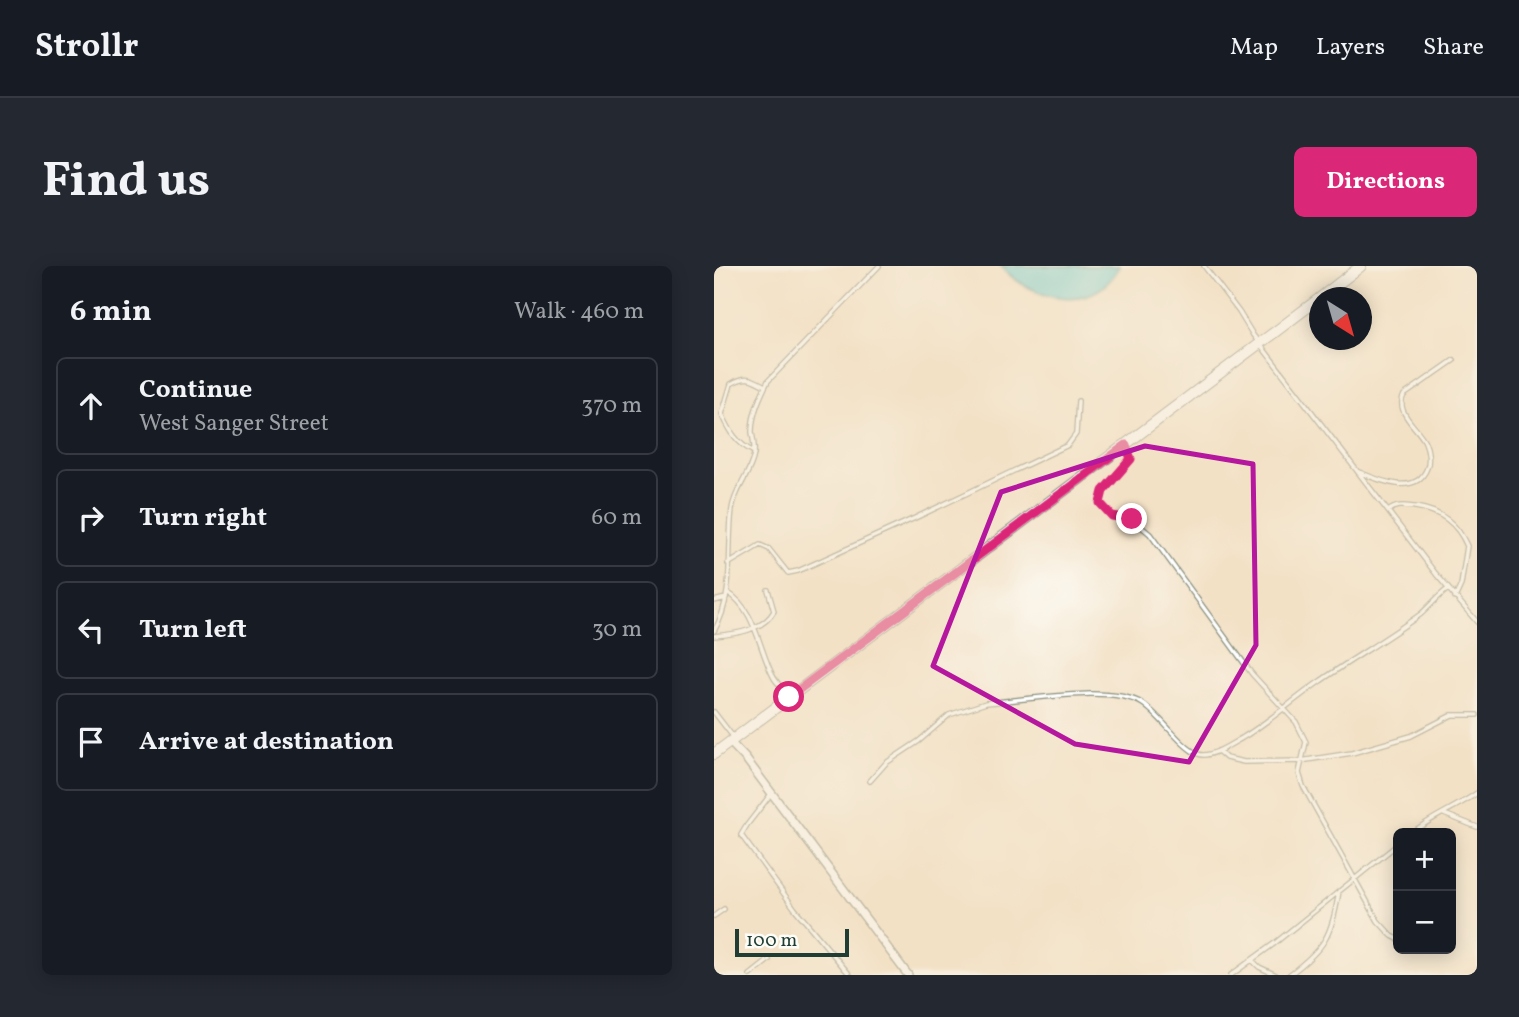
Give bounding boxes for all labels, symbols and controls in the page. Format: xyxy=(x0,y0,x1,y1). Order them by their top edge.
text: Strollr xyxy=(35,25,138,71)
text: Map xyxy=(1230,31,1278,65)
text: Layers xyxy=(1316,31,1385,65)
text: Share xyxy=(1423,31,1484,65)
button: Directions xyxy=(1294,147,1477,217)
text: Find us xyxy=(42,148,210,217)
north arrow xyxy=(1309,287,1372,350)
text: 6 min xyxy=(70,291,152,333)
text: Walk · 460 m xyxy=(514,296,644,328)
text: Continue xyxy=(139,372,252,408)
icon: ahead xyxy=(72,387,110,425)
text: 370 m xyxy=(581,390,642,422)
text: West Sanger Street xyxy=(139,408,329,440)
icon: right xyxy=(72,499,110,537)
text: Turn right xyxy=(139,500,267,536)
text: 60 m xyxy=(592,502,642,534)
route end xyxy=(1116,503,1147,534)
icon: left xyxy=(72,611,110,649)
text: Turn left xyxy=(139,612,247,648)
text: 30 m xyxy=(592,614,642,646)
route start xyxy=(773,681,804,712)
icon: arrive xyxy=(72,723,110,761)
text: Arrive at destination xyxy=(139,724,394,760)
map controls xyxy=(1393,828,1456,954)
button: + xyxy=(1393,828,1456,891)
button: − xyxy=(1393,891,1456,954)
scale bar xyxy=(735,926,849,958)
text: 100 m xyxy=(746,928,797,954)

